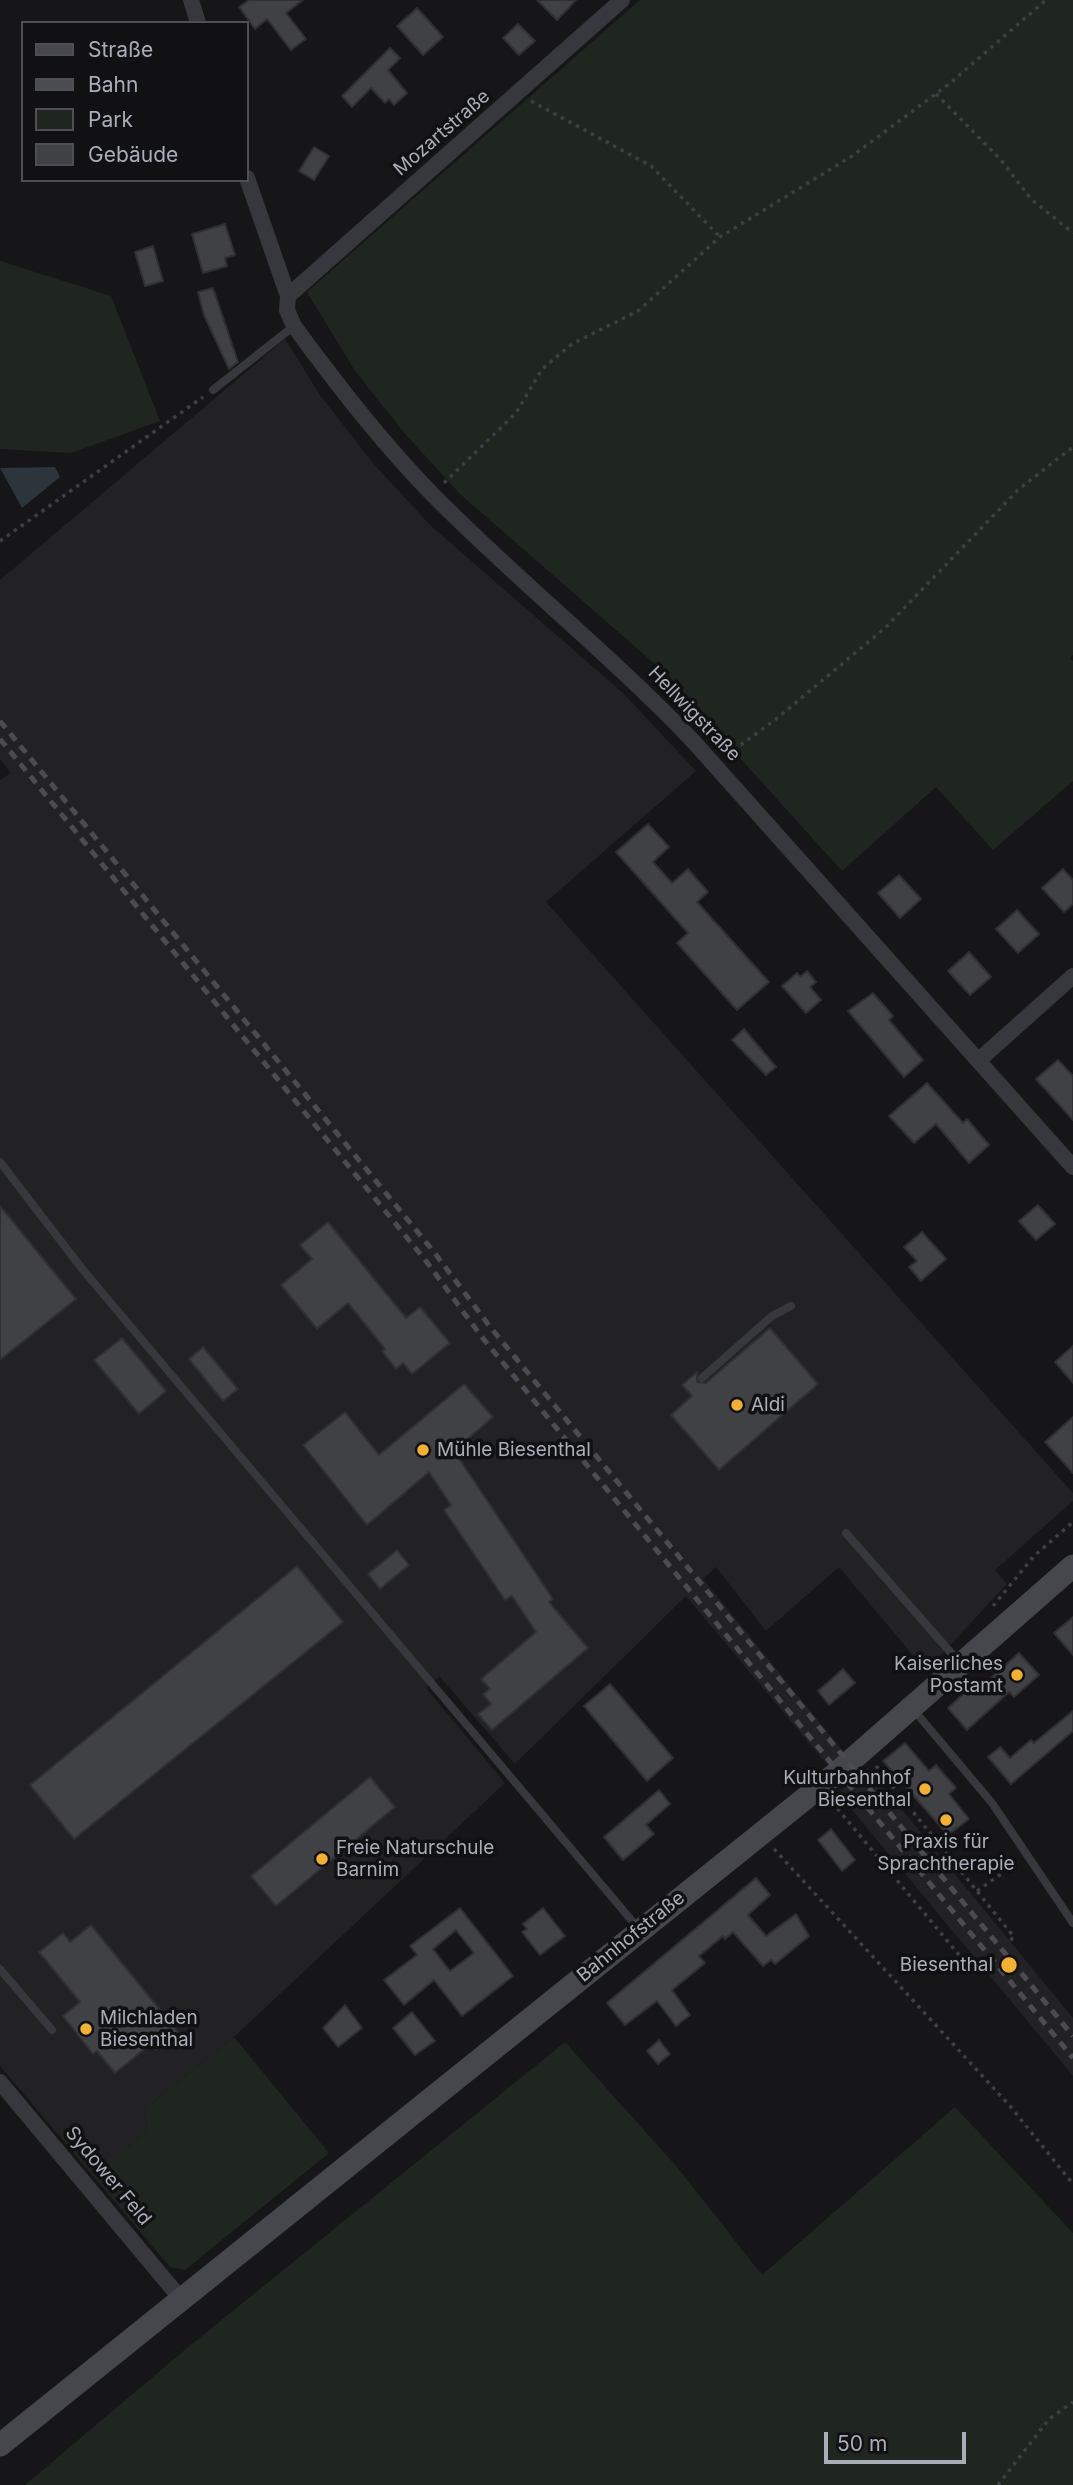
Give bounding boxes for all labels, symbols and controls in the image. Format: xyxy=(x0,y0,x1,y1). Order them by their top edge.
legend xyxy=(21,21,248,182)
text: Straße xyxy=(88,37,153,62)
text: Bahn xyxy=(88,72,138,97)
street label: Mozartstraße xyxy=(389,85,495,181)
text: Park xyxy=(88,107,133,132)
text: Gebäude xyxy=(88,142,178,167)
street label: Hellwigstraße xyxy=(643,662,745,766)
place label: Aldi xyxy=(751,1394,785,1416)
marker: Aldi xyxy=(729,1397,745,1413)
place label: Mühle Biesenthal xyxy=(437,1439,591,1461)
marker: Mühle Biesenthal xyxy=(415,1442,431,1458)
place label: Kaiserliches Postamt xyxy=(894,1653,1003,1697)
marker: Kaiserliches Postamt xyxy=(1009,1667,1025,1683)
place label: Kulturbahnhof Biesenthal xyxy=(783,1767,911,1811)
marker: Kulturbahnhof Biesenthal xyxy=(917,1781,933,1797)
marker: Praxis für Sprachtherapie xyxy=(938,1812,954,1828)
place label: Praxis für Sprachtherapie xyxy=(877,1831,1015,1875)
place label: Freie Naturschule Barnim xyxy=(336,1837,494,1881)
marker: Freie Naturschule Barnim xyxy=(314,1851,330,1867)
street label: Bahnhofstraße xyxy=(573,1887,689,1987)
place label: Biesenthal xyxy=(900,1954,993,1976)
marker: Biesenthal xyxy=(999,1955,1019,1975)
place label: Milchladen Biesenthal xyxy=(100,2007,198,2051)
marker: Milchladen Biesenthal xyxy=(78,2021,94,2037)
street label: Sydower Feld xyxy=(60,2122,156,2230)
scale bar xyxy=(828,2418,970,2462)
text: 50 m xyxy=(837,2431,887,2456)

